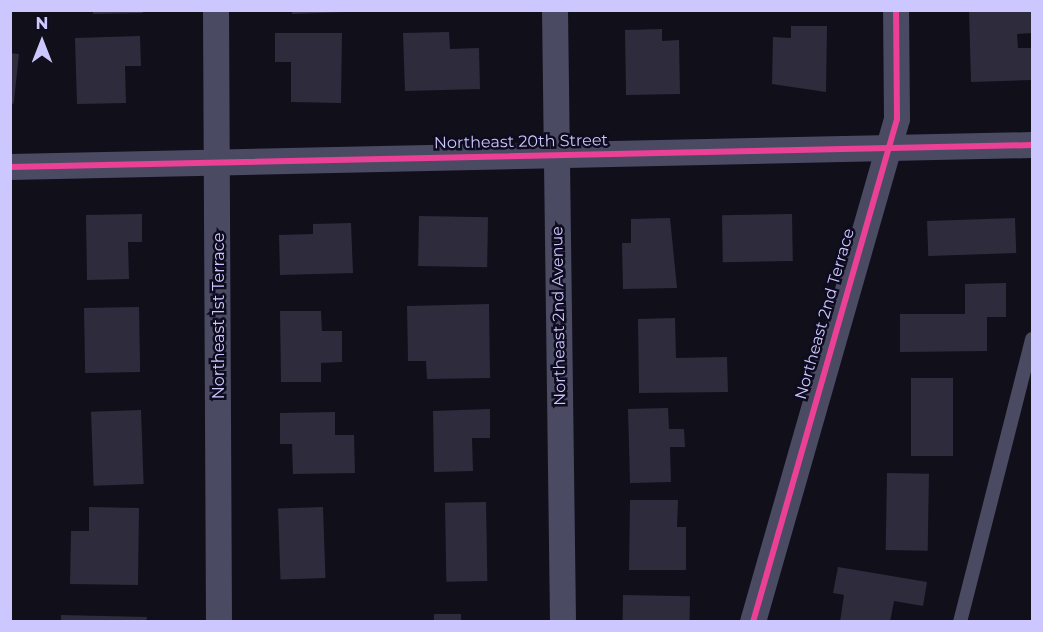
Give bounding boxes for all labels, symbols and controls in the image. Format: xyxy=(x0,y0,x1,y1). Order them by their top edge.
north arrow xyxy=(12,12,72,72)
text: N xyxy=(36,14,48,33)
street label: Northeast 20th Street xyxy=(434,131,608,153)
street label: Northeast 2nd Avenue xyxy=(548,226,570,406)
street label: Northeast 2nd Terrace xyxy=(791,226,859,402)
street label: Northeast 1st Terrace xyxy=(209,233,229,399)

